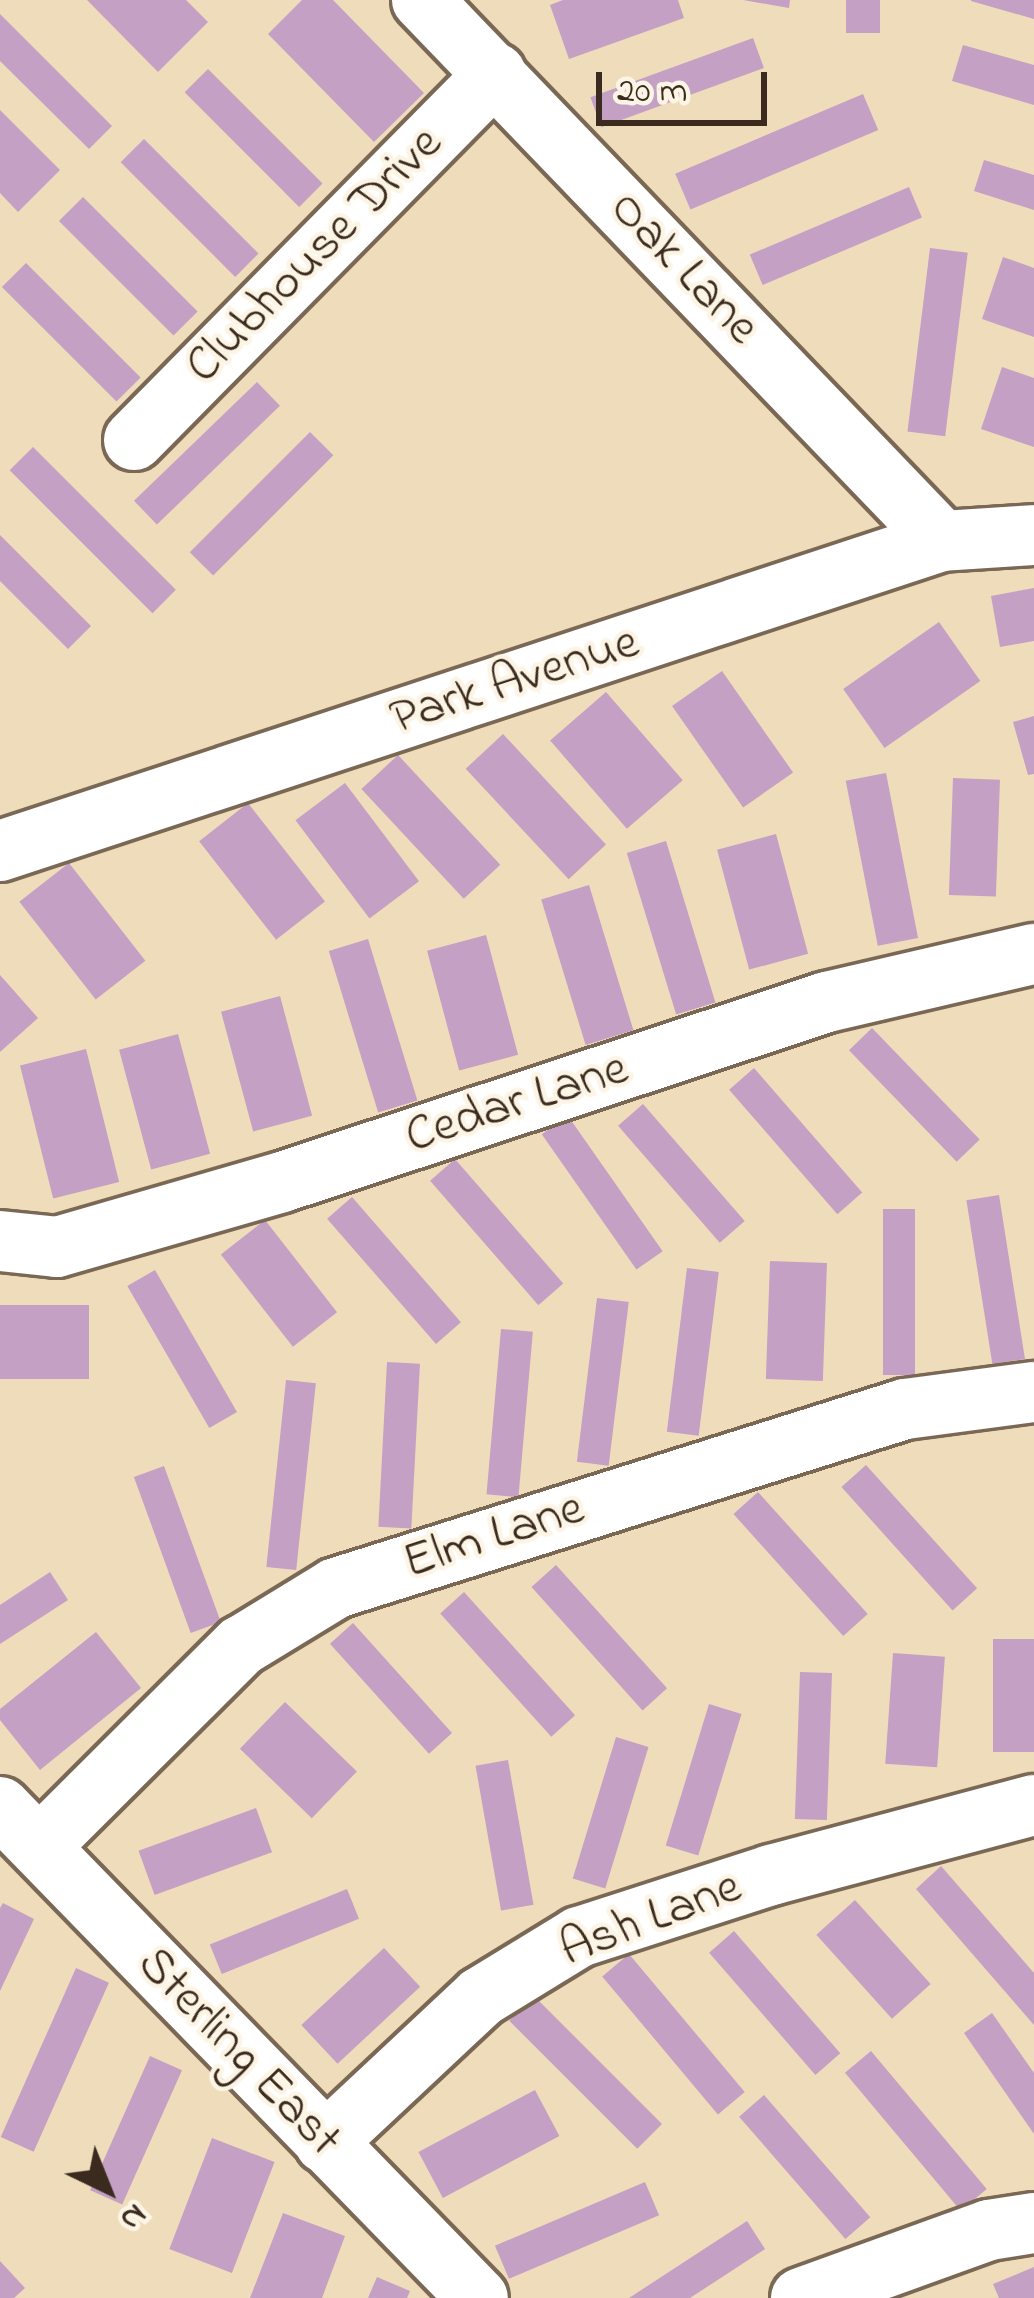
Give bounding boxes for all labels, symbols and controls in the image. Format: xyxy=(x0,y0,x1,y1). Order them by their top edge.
scale bar xyxy=(602,48,773,122)
text: 20 m xyxy=(617,66,687,119)
street label: Clubhouse Drive xyxy=(174,115,456,397)
street label: Oak Lane xyxy=(595,179,771,359)
street label: Park Avenue xyxy=(383,613,647,751)
street label: Cedar Lane xyxy=(398,1039,636,1169)
street label: Elm Lane xyxy=(396,1479,592,1595)
street label: Ash Lane xyxy=(552,1858,750,1982)
street label: Sterling East xyxy=(123,1935,353,2171)
north arrow xyxy=(48,2130,168,2250)
text: N xyxy=(108,2191,157,2241)

